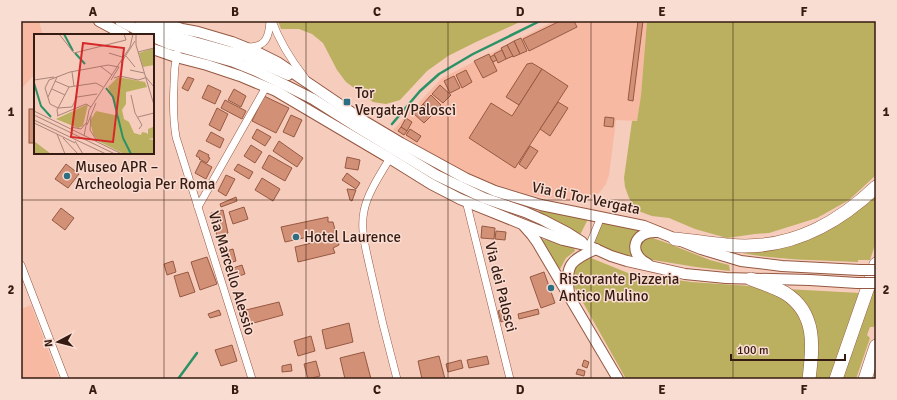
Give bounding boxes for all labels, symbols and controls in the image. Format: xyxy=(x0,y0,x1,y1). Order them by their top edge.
text: A xyxy=(89,4,98,20)
text: B xyxy=(231,4,239,20)
text: C xyxy=(373,4,381,20)
text: D xyxy=(516,4,525,20)
text: E xyxy=(658,4,666,20)
text: F xyxy=(801,4,808,20)
inset map xyxy=(34,34,154,154)
place label: Tor Vergata/Palosci xyxy=(355,84,456,119)
marker: Tor Vergata/Palosci xyxy=(342,97,352,107)
text: 1 xyxy=(7,104,15,120)
text: 1 xyxy=(882,104,890,120)
place label: Museo APR – Archeologia Per Roma xyxy=(75,158,215,193)
marker: Museo APR – Archeologia Per Roma xyxy=(62,171,72,181)
street label: Via di Tor Vergata xyxy=(530,178,642,218)
street label: Via Marcello Alessio xyxy=(205,209,259,337)
place label: Hotel Laurence xyxy=(304,228,401,246)
marker: Hotel Laurence xyxy=(291,232,301,242)
street label: Via dei Palosci xyxy=(481,240,521,334)
place label: Ristorante Pizzeria Antico Mulino xyxy=(559,270,679,305)
text: 2 xyxy=(7,282,15,298)
text: 2 xyxy=(882,282,890,298)
marker: Ristorante Pizzeria Antico Mulino xyxy=(546,283,556,293)
north arrow xyxy=(38,322,78,362)
scale bar xyxy=(731,336,845,362)
text: N xyxy=(42,339,55,348)
text: 100 m xyxy=(737,343,769,358)
text: A xyxy=(89,382,98,398)
text: B xyxy=(231,382,239,398)
text: C xyxy=(373,382,381,398)
text: D xyxy=(516,382,525,398)
text: E xyxy=(658,382,666,398)
text: F xyxy=(801,382,808,398)

